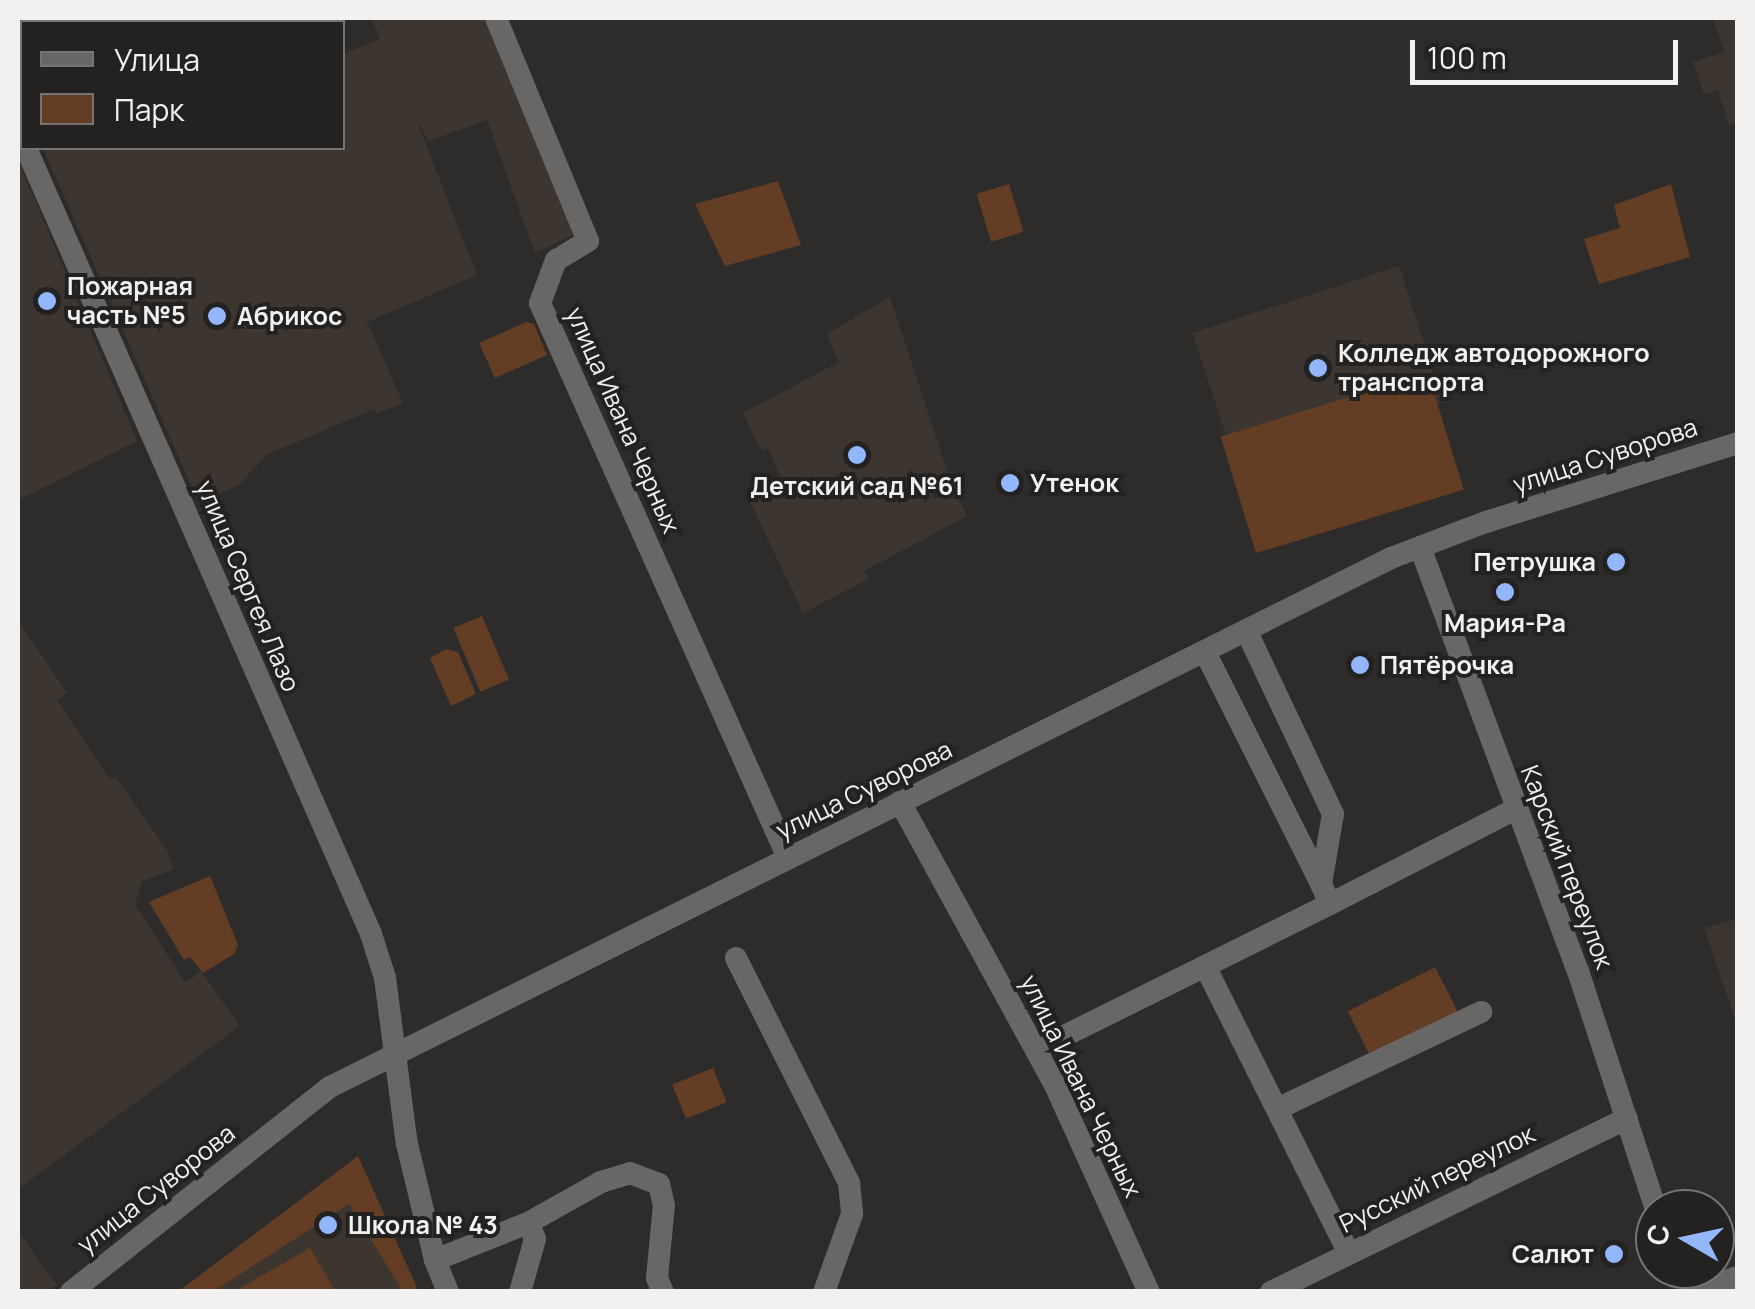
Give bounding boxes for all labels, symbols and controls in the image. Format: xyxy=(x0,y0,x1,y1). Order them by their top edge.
legend xyxy=(20,20,345,150)
scale bar xyxy=(1415,20,1682,82)
text: 100 m xyxy=(1427,37,1507,78)
text: Улица xyxy=(114,39,200,80)
text: Парк xyxy=(114,89,184,130)
place label: Пожарная часть №5 xyxy=(67,272,193,331)
marker: Пожарная часть №5 xyxy=(36,290,58,312)
place label: Абрикос xyxy=(237,301,342,331)
street label: улица Ивана Черных xyxy=(560,302,686,538)
marker: Абрикос xyxy=(206,305,228,327)
place label: Колледж автодорожного транспорта xyxy=(1338,339,1650,398)
marker: Колледж автодорожного транспорта xyxy=(1307,357,1329,379)
street label: улица Суворова xyxy=(1509,412,1701,500)
marker: Детский сад №61 xyxy=(846,444,868,466)
place label: Утенок xyxy=(1030,468,1119,498)
place label: Детский сад №61 xyxy=(750,471,964,501)
marker: Утенок xyxy=(999,472,1021,494)
street label: улица Сергея Лазо xyxy=(190,476,306,696)
place label: Петрушка xyxy=(1473,547,1596,577)
marker: Петрушка xyxy=(1605,551,1627,573)
marker: Мария-Ра xyxy=(1494,581,1516,603)
place label: Мария-Ра xyxy=(1444,608,1566,638)
place label: Пятёрочка xyxy=(1380,650,1514,680)
marker: Пятёрочка xyxy=(1349,654,1371,676)
street label: улица Суворова xyxy=(771,734,957,846)
street label: Карский переулок xyxy=(1514,761,1620,973)
street label: улица Ивана Черных xyxy=(1014,970,1148,1202)
street label: улица Суворова xyxy=(71,1118,241,1260)
street label: Русский переулок xyxy=(1335,1119,1539,1239)
north arrow xyxy=(1635,1189,1735,1289)
place label: Школа № 43 xyxy=(348,1210,498,1240)
marker: Школа № 43 xyxy=(317,1214,339,1236)
text: С xyxy=(1637,1221,1678,1248)
place label: Салют xyxy=(1512,1239,1594,1269)
marker: Салют xyxy=(1603,1243,1625,1265)

